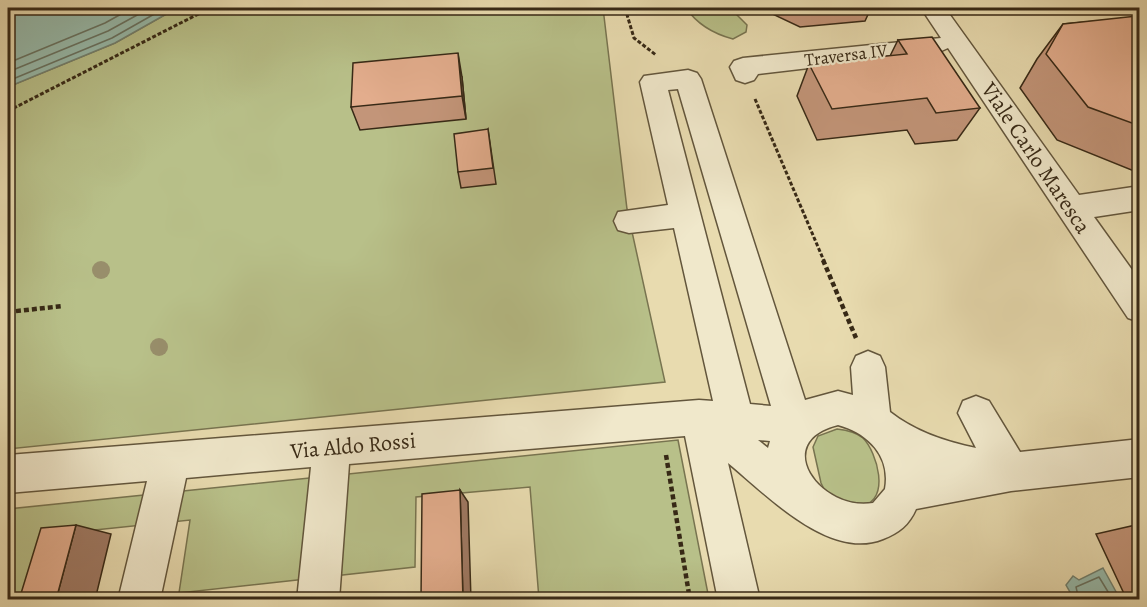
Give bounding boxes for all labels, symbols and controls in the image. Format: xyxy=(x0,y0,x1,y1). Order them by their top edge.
street label: Traversa IV xyxy=(803,38,889,72)
street label: Viale Carlo Maresca xyxy=(974,76,1098,240)
street label: Via Aldo Rossi xyxy=(288,426,417,467)

